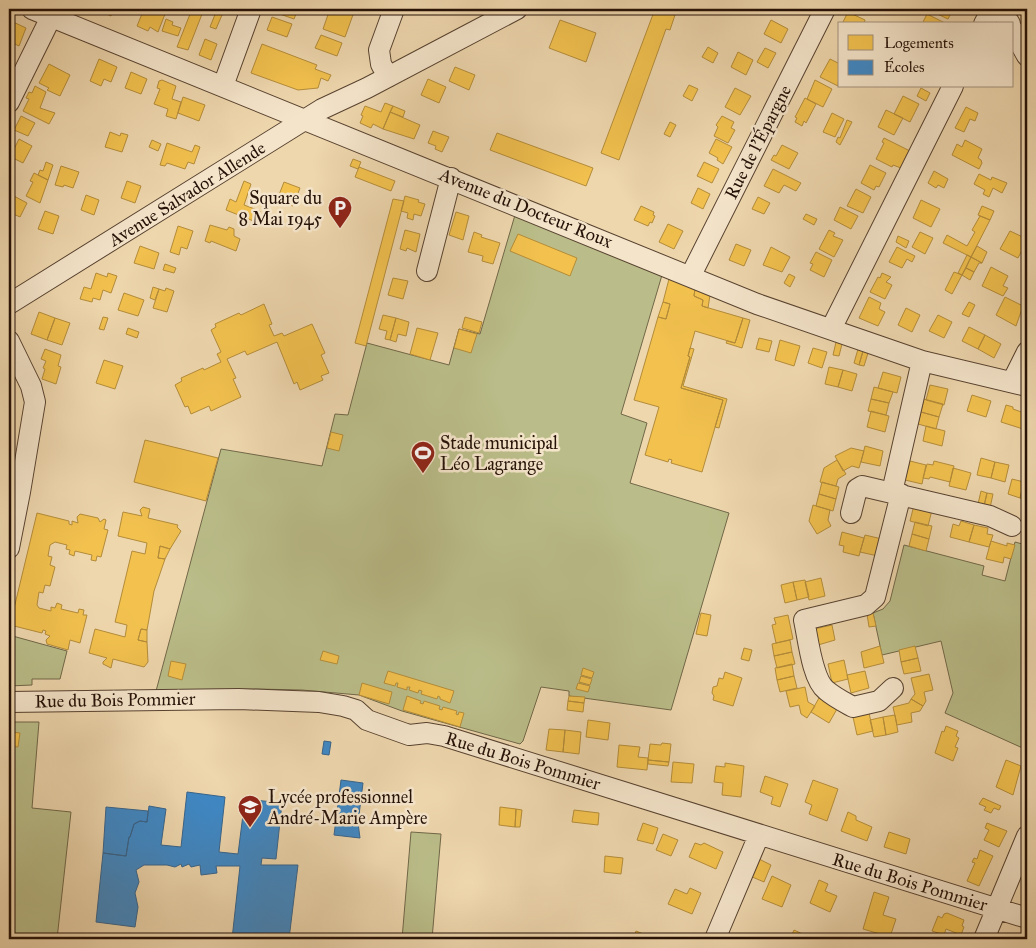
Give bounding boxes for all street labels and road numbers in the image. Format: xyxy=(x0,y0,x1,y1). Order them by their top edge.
street label: Rue de l'Épargne xyxy=(718,80,797,203)
street label: Avenue Salvador Allende xyxy=(104,137,270,252)
street label: Avenue du Docteur Roux xyxy=(435,163,616,253)
street label: Rue du Bois Pommier xyxy=(34,688,196,712)
street label: Rue du Bois Pommier xyxy=(443,727,603,795)
street label: Rue du Bois Pommier xyxy=(830,848,990,916)

